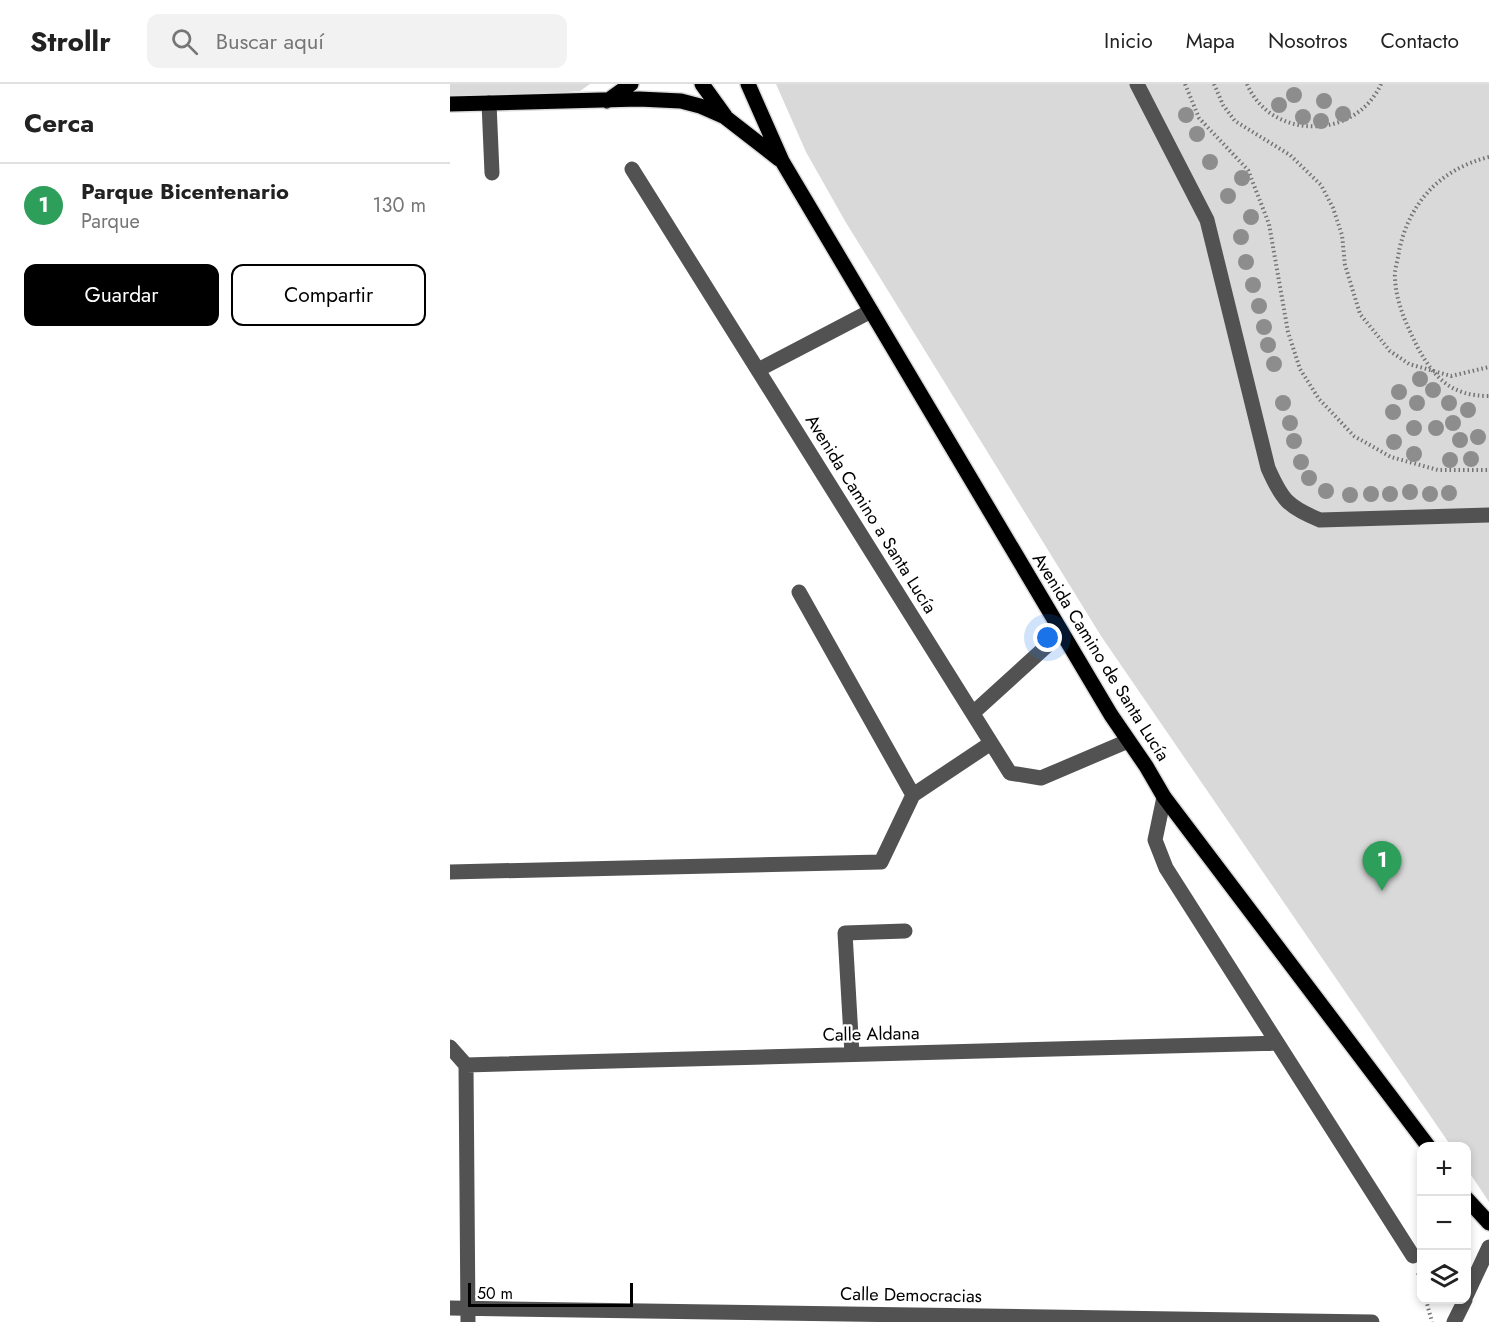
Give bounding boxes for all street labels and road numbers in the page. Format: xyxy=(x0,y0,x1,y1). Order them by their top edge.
street label: Avenida Camino a Santa Lucía xyxy=(799,409,943,619)
street label: Avenida Camino de Santa Lucía xyxy=(1026,548,1176,766)
street label: Calle Aldana xyxy=(822,1020,920,1048)
street label: Calle Democracias xyxy=(840,1281,982,1309)

